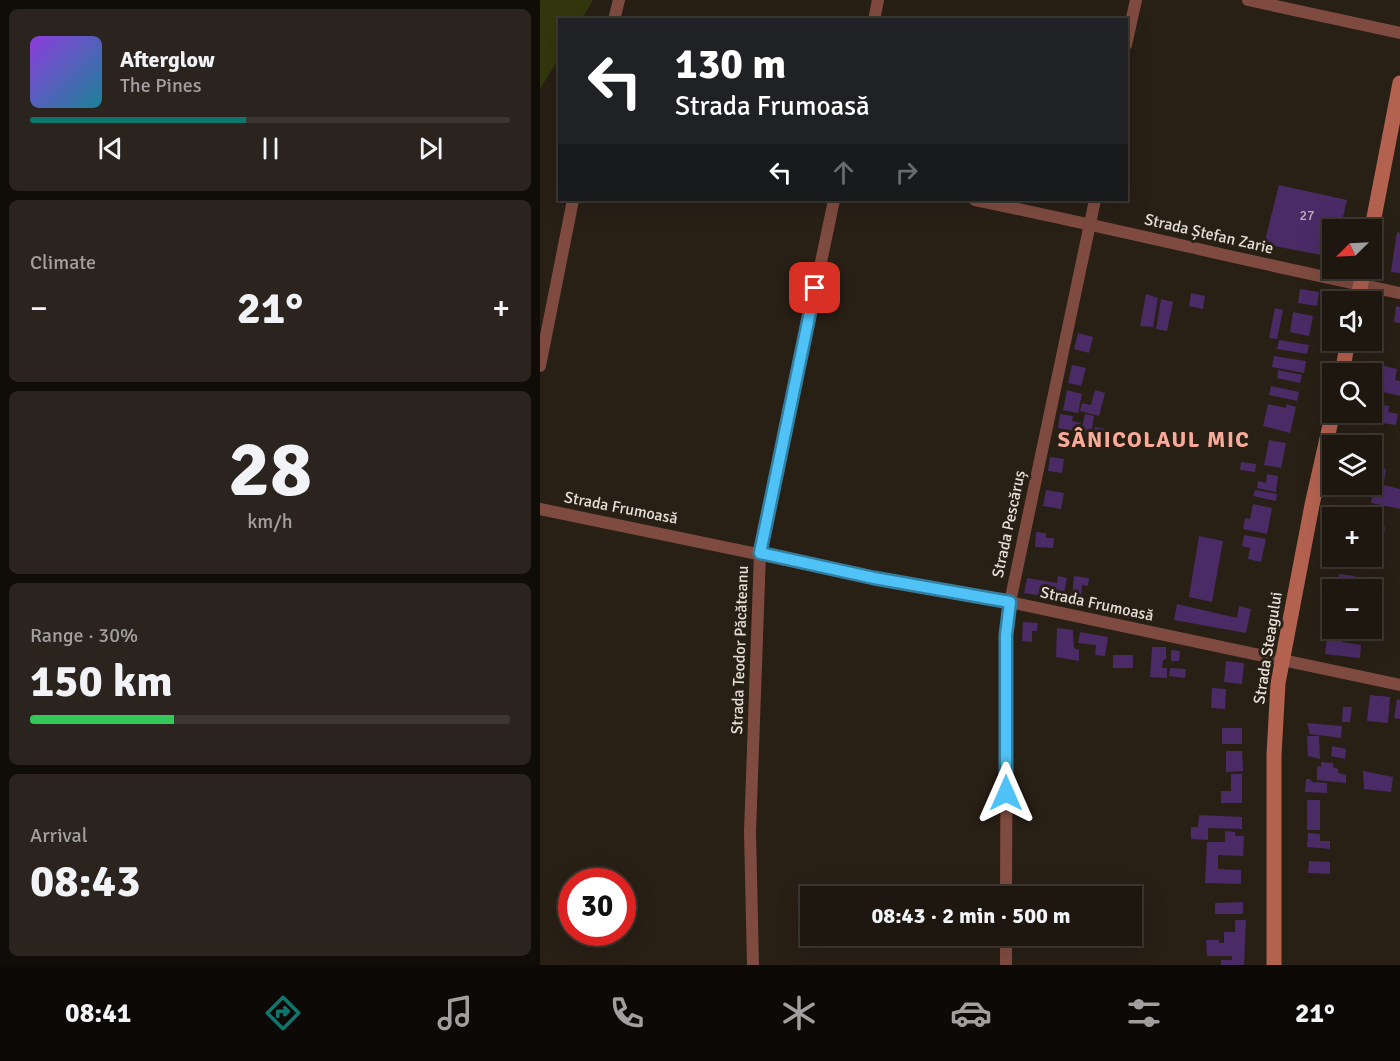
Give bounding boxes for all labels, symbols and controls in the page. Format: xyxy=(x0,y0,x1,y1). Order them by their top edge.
text: 130 m xyxy=(675,39,786,90)
icon: left xyxy=(576,42,654,120)
text: Afterglow xyxy=(120,46,215,73)
text: The Pines xyxy=(120,73,202,98)
text: Strada Frumoasă xyxy=(675,90,870,123)
icon: previous xyxy=(94,132,127,165)
icon: pause xyxy=(254,132,287,165)
icon: next xyxy=(414,132,447,165)
icon: left xyxy=(764,156,797,189)
icon: ahead xyxy=(827,156,860,189)
icon: right xyxy=(890,156,923,189)
house number: 27 xyxy=(1299,207,1315,224)
street label: Strada Ștefan Zarie xyxy=(1143,209,1275,259)
north arrow xyxy=(1322,219,1382,279)
map controls xyxy=(1322,219,1382,639)
text: Climate xyxy=(30,250,96,275)
pin xyxy=(789,262,840,313)
icon: arrive xyxy=(798,271,831,304)
text: 21° xyxy=(237,281,303,336)
text: − xyxy=(30,288,48,329)
text: + xyxy=(492,288,510,329)
button: sound xyxy=(1322,291,1382,351)
button: search xyxy=(1322,363,1382,423)
text: 28 xyxy=(228,422,312,518)
district label: SÂNICOLAUL MIC xyxy=(1058,426,1250,453)
button: layers xyxy=(1322,435,1382,495)
street label: Strada Pescăruș xyxy=(988,468,1030,580)
street label: Strada Frumoasă xyxy=(562,487,680,529)
button: + xyxy=(1322,507,1382,567)
text: km/h xyxy=(247,509,293,534)
street label: Strada Teodor Păcăteanu xyxy=(727,565,753,735)
button: − xyxy=(1322,579,1382,639)
street label: Strada Frumoasă xyxy=(1039,582,1155,626)
street label: Strada Steagului xyxy=(1249,590,1287,706)
text: Range · 30% xyxy=(30,623,138,648)
text: 150 km xyxy=(30,654,173,709)
position arrow xyxy=(974,761,1038,825)
text: Arrival xyxy=(30,823,88,848)
text: 08:43 xyxy=(30,854,140,909)
speed limit sign: 30 xyxy=(558,868,636,946)
text: 08:43 · 2 min · 500 m xyxy=(871,902,1071,929)
icon: directions xyxy=(262,992,304,1034)
icon: music xyxy=(434,992,476,1034)
icon: phone xyxy=(606,992,648,1034)
icon: climate xyxy=(778,992,820,1034)
icon: car xyxy=(950,992,992,1034)
icon: filters xyxy=(1123,992,1165,1034)
text: 08:41 xyxy=(65,997,131,1030)
text: 21° xyxy=(1295,997,1335,1030)

